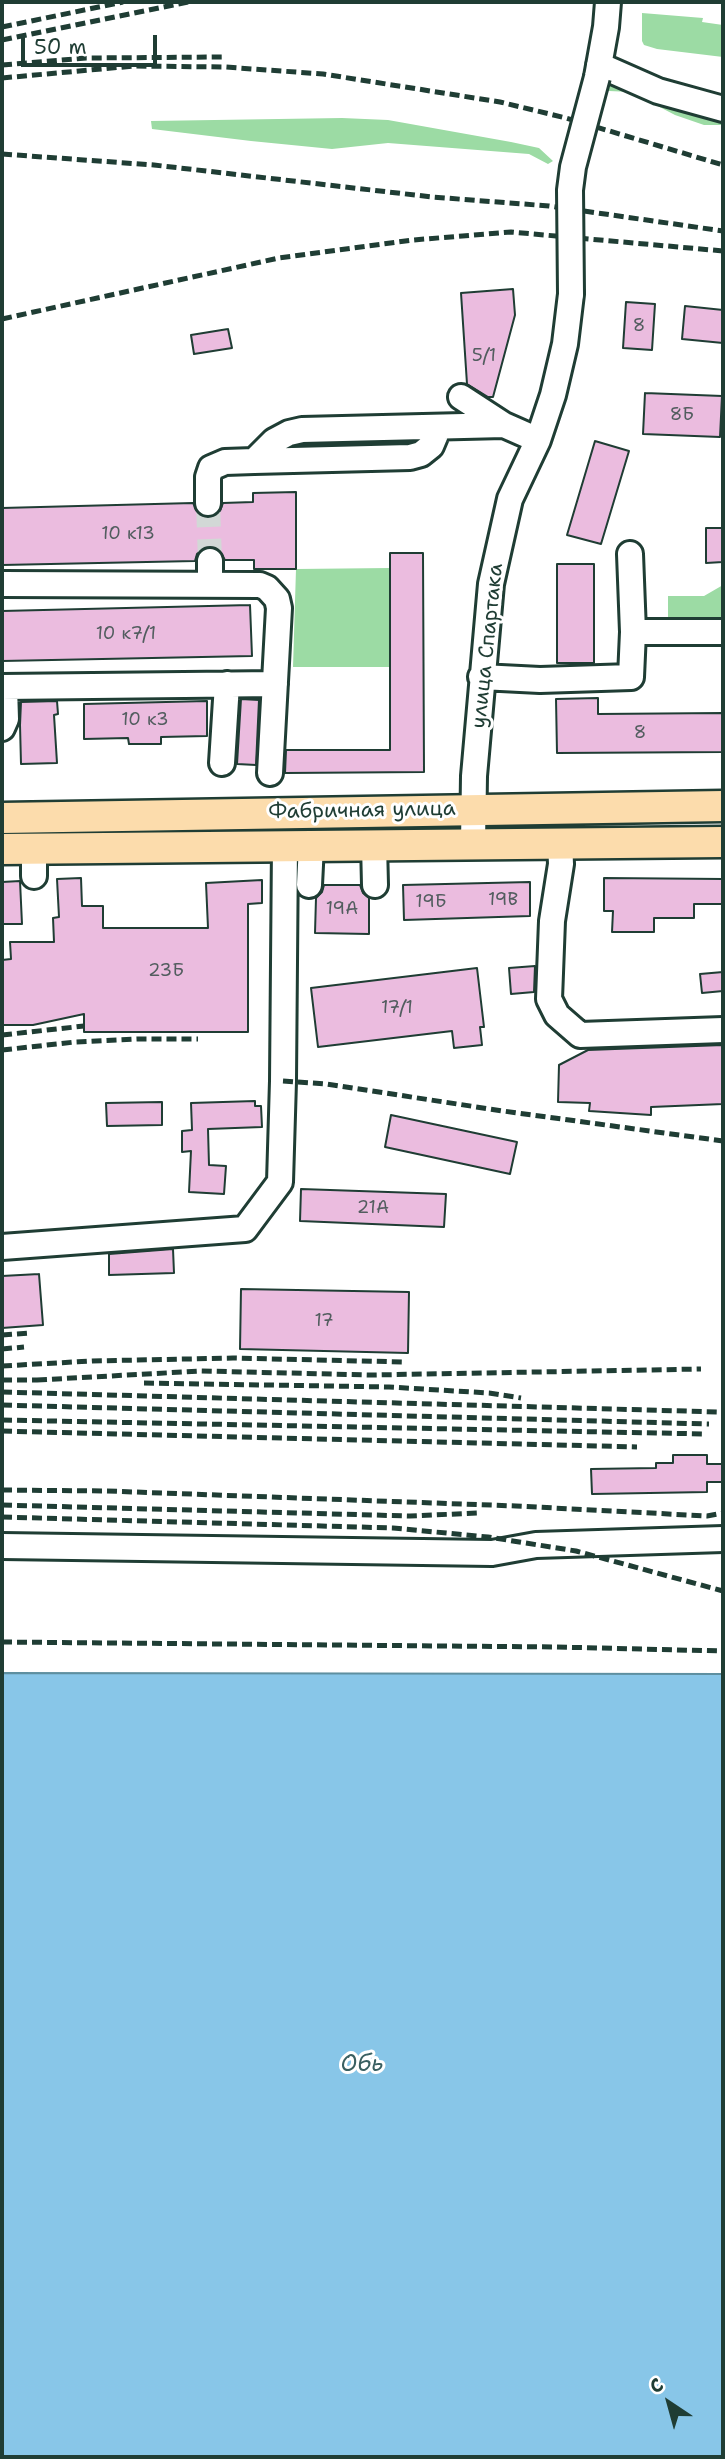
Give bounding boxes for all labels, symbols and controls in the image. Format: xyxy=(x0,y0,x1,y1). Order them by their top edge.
scale bar xyxy=(24,21,161,65)
text: 50 m xyxy=(34,33,87,61)
house number: 8 xyxy=(633,315,645,337)
house number: 5/1 xyxy=(472,345,496,367)
house number: 8Б xyxy=(670,404,694,426)
house number: 10 к13 xyxy=(101,523,155,545)
street label: улица Спартака xyxy=(467,562,509,730)
house number: 10 к7/1 xyxy=(96,623,156,645)
house number: 10 к3 xyxy=(121,709,169,731)
house number: 8 xyxy=(634,722,646,744)
street label: Фабричная улица xyxy=(268,797,456,825)
house number: 19В xyxy=(488,889,518,911)
house number: 19Б xyxy=(415,891,447,913)
house number: 19А xyxy=(326,898,358,920)
house number: 23Б xyxy=(148,960,184,982)
house number: 17/1 xyxy=(381,997,413,1019)
house number: 21А xyxy=(357,1197,389,1219)
house number: 17 xyxy=(314,1310,334,1332)
water label: Обь xyxy=(341,2051,383,2079)
north arrow xyxy=(634,2368,704,2438)
text: С xyxy=(644,2372,668,2399)

